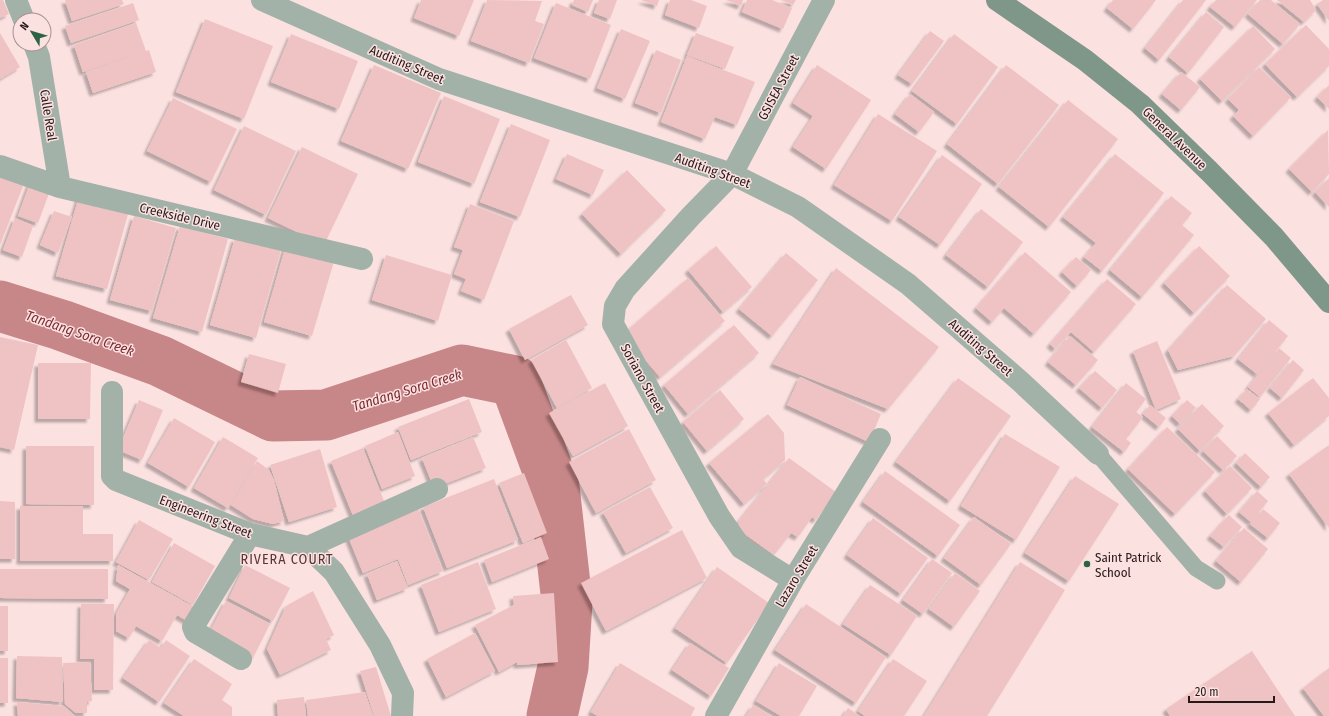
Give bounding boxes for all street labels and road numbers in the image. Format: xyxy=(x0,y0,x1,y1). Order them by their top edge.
street label: Auditing Street xyxy=(367,42,447,87)
street label: GSISEA Street xyxy=(755,51,802,122)
street label: Calle Real xyxy=(37,88,60,142)
street label: General Avenue xyxy=(1140,104,1210,173)
street label: Auditing Street xyxy=(673,150,753,191)
street label: Creekside Drive xyxy=(138,200,222,233)
street label: Auditing Street xyxy=(946,316,1016,380)
street label: Soriano Street xyxy=(618,341,668,416)
street label: Engineering Street xyxy=(158,492,255,541)
street label: Lazaro Street xyxy=(772,542,821,610)

